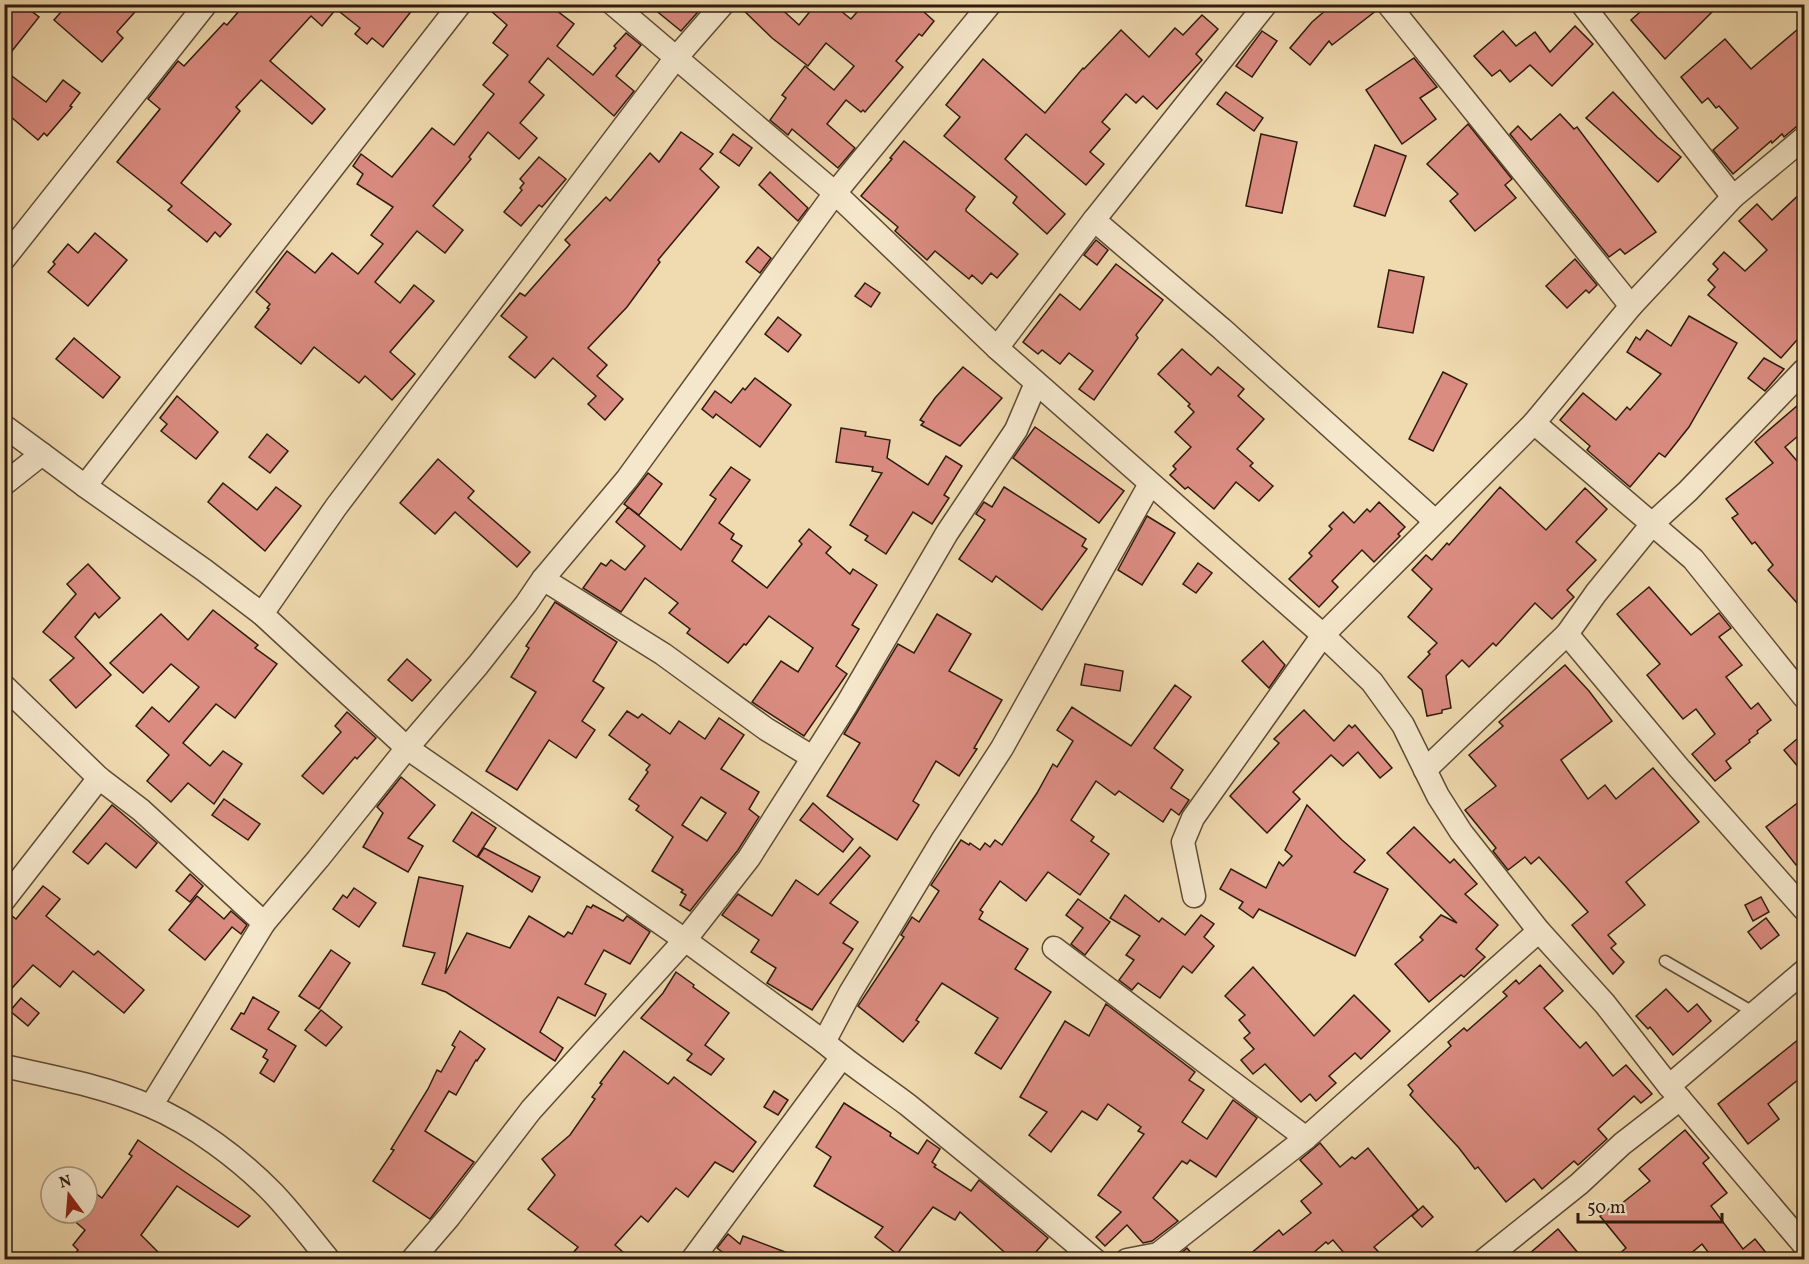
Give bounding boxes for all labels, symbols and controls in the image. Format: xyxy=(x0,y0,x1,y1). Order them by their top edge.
north arrow xyxy=(39,1165,99,1225)
text: N xyxy=(57,1170,74,1195)
scale bar xyxy=(1578,1186,1722,1224)
text: 50 m xyxy=(1587,1196,1626,1221)

